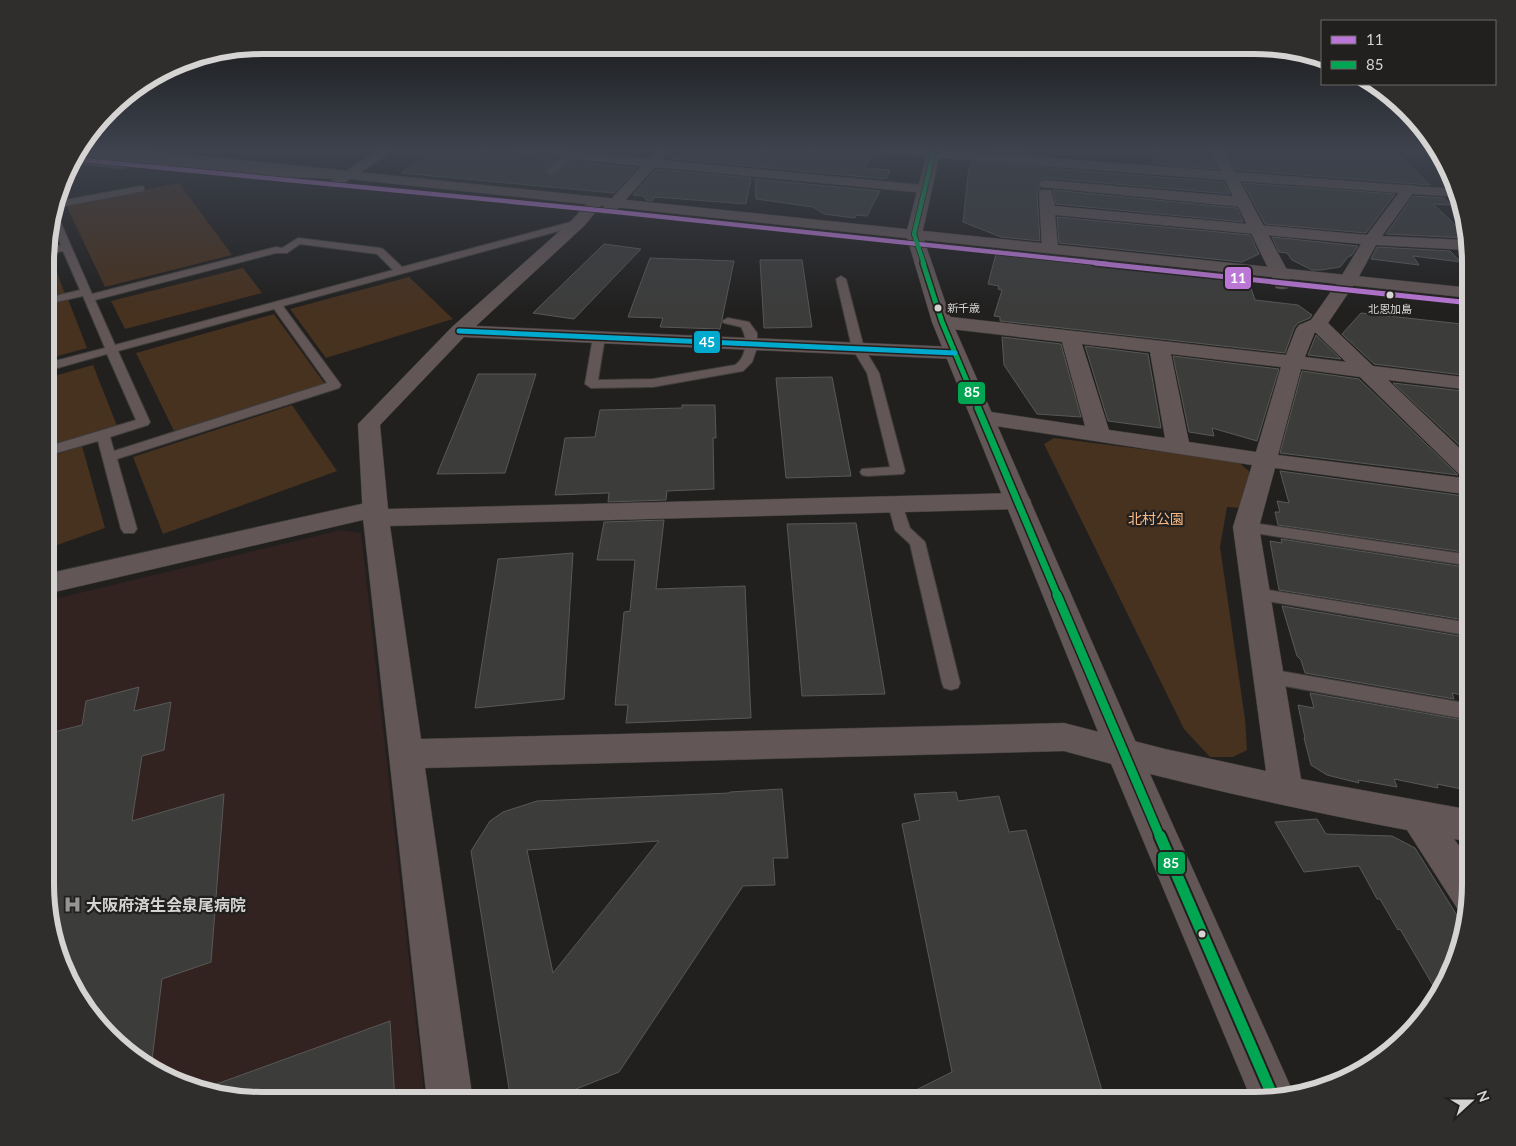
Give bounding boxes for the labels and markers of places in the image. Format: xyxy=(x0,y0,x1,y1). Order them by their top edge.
marker: 北恩加島 xyxy=(1385,290,1395,300)
place label: 新千歳 xyxy=(947,301,980,314)
place label: 北恩加島 xyxy=(1368,302,1412,315)
marker: 新千歳 xyxy=(933,303,943,313)
hospital icon: 大阪府済生会泉尾病院 xyxy=(62,895,82,915)
place label: 大阪府済生会泉尾病院 xyxy=(86,895,246,914)
unlabelled marker xyxy=(1197,929,1207,939)

